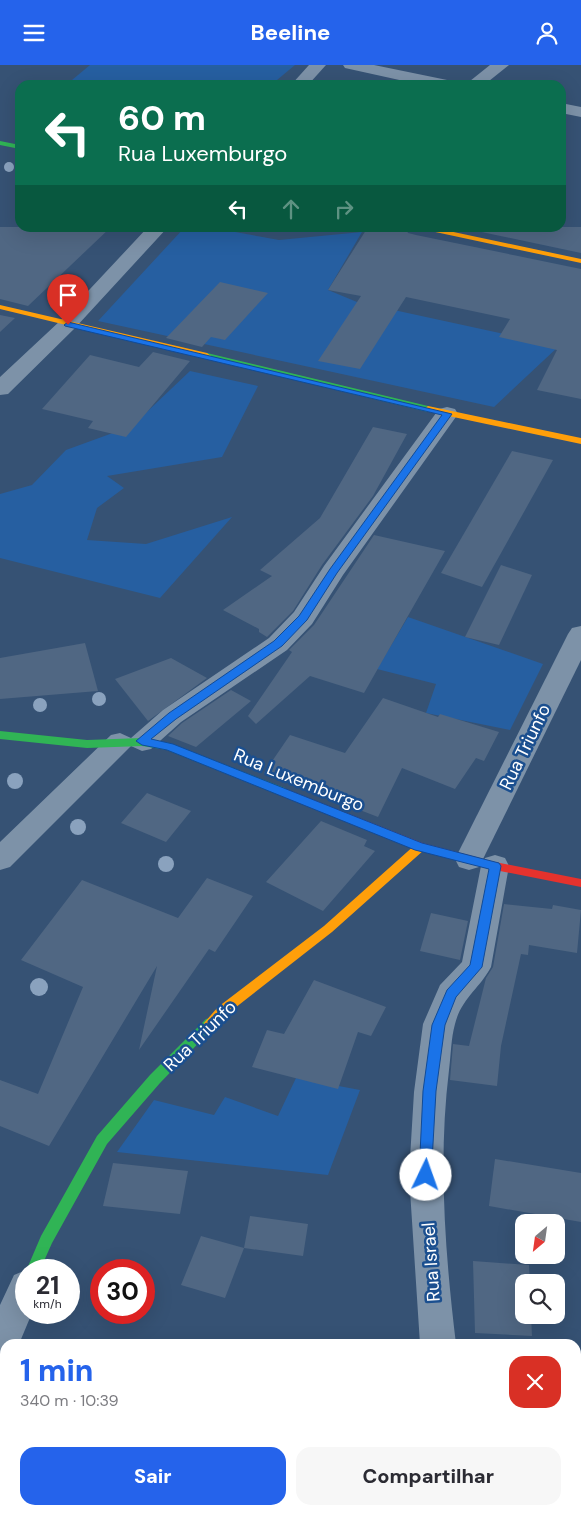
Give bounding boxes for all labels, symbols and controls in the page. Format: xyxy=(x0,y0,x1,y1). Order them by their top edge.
text: Beeline xyxy=(251,18,330,47)
icon: menu xyxy=(20,19,48,47)
icon: person xyxy=(533,19,561,47)
text: 60 m xyxy=(118,95,206,141)
icon: left xyxy=(35,100,100,165)
text: Rua Luxemburgo xyxy=(118,139,287,168)
icon: left xyxy=(224,195,252,223)
icon: ahead xyxy=(277,195,305,223)
icon: right xyxy=(330,195,358,223)
pin xyxy=(47,274,89,325)
icon: arrive xyxy=(54,281,82,309)
street label: Rua Triunfo xyxy=(494,700,556,794)
street label: Rua Luxemburgo xyxy=(230,743,368,817)
street label: Rua Triunfo xyxy=(158,995,242,1077)
position arrow xyxy=(399,1148,451,1200)
north arrow xyxy=(515,1214,565,1264)
map controls xyxy=(515,1214,565,1324)
street label: Rua Israel xyxy=(416,1221,446,1303)
speed limit sign: 30 xyxy=(90,1259,155,1324)
text: 21 xyxy=(36,1269,59,1302)
button: search xyxy=(515,1274,565,1324)
text: km/h xyxy=(33,1296,62,1312)
text: 1 min xyxy=(20,1351,93,1390)
button: close xyxy=(509,1356,561,1408)
text: 340 m · 10:39 xyxy=(20,1390,119,1411)
button: Sair xyxy=(20,1447,286,1505)
button: Compartilhar xyxy=(296,1447,561,1505)

